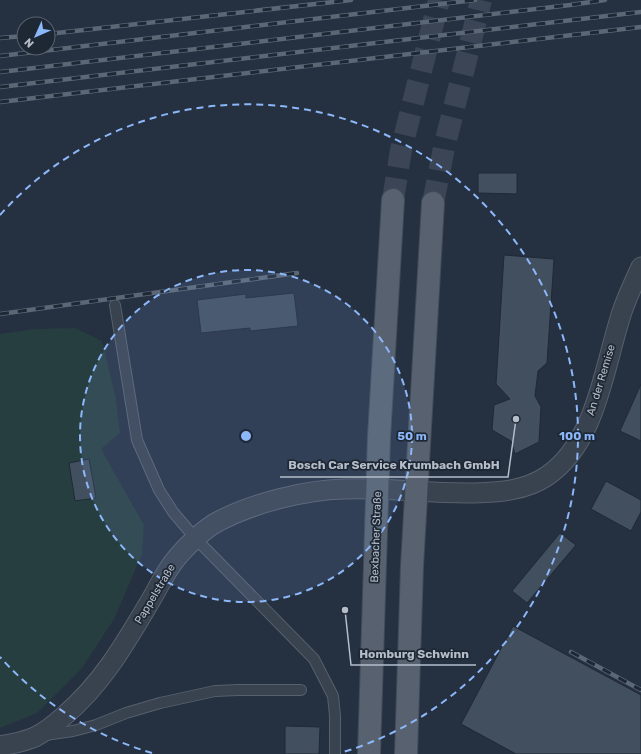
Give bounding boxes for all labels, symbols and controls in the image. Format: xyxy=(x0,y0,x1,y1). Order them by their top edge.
north arrow xyxy=(16,16,56,56)
text: N xyxy=(22,35,37,50)
street label: An der Remise xyxy=(584,343,618,417)
centre of rings xyxy=(239,429,253,443)
text: 50 m xyxy=(397,429,427,443)
text: 100 m xyxy=(559,429,595,443)
callout: Bosch Car Service Krumbach GmbH xyxy=(280,453,508,477)
text: Bosch Car Service Krumbach GmbH xyxy=(288,458,500,472)
street label: Bexbacher Straße xyxy=(368,491,384,583)
street label: Pappelstraße xyxy=(132,562,178,626)
callout: Homburg Schwinn xyxy=(351,641,476,665)
text: Homburg Schwinn xyxy=(359,647,469,661)

